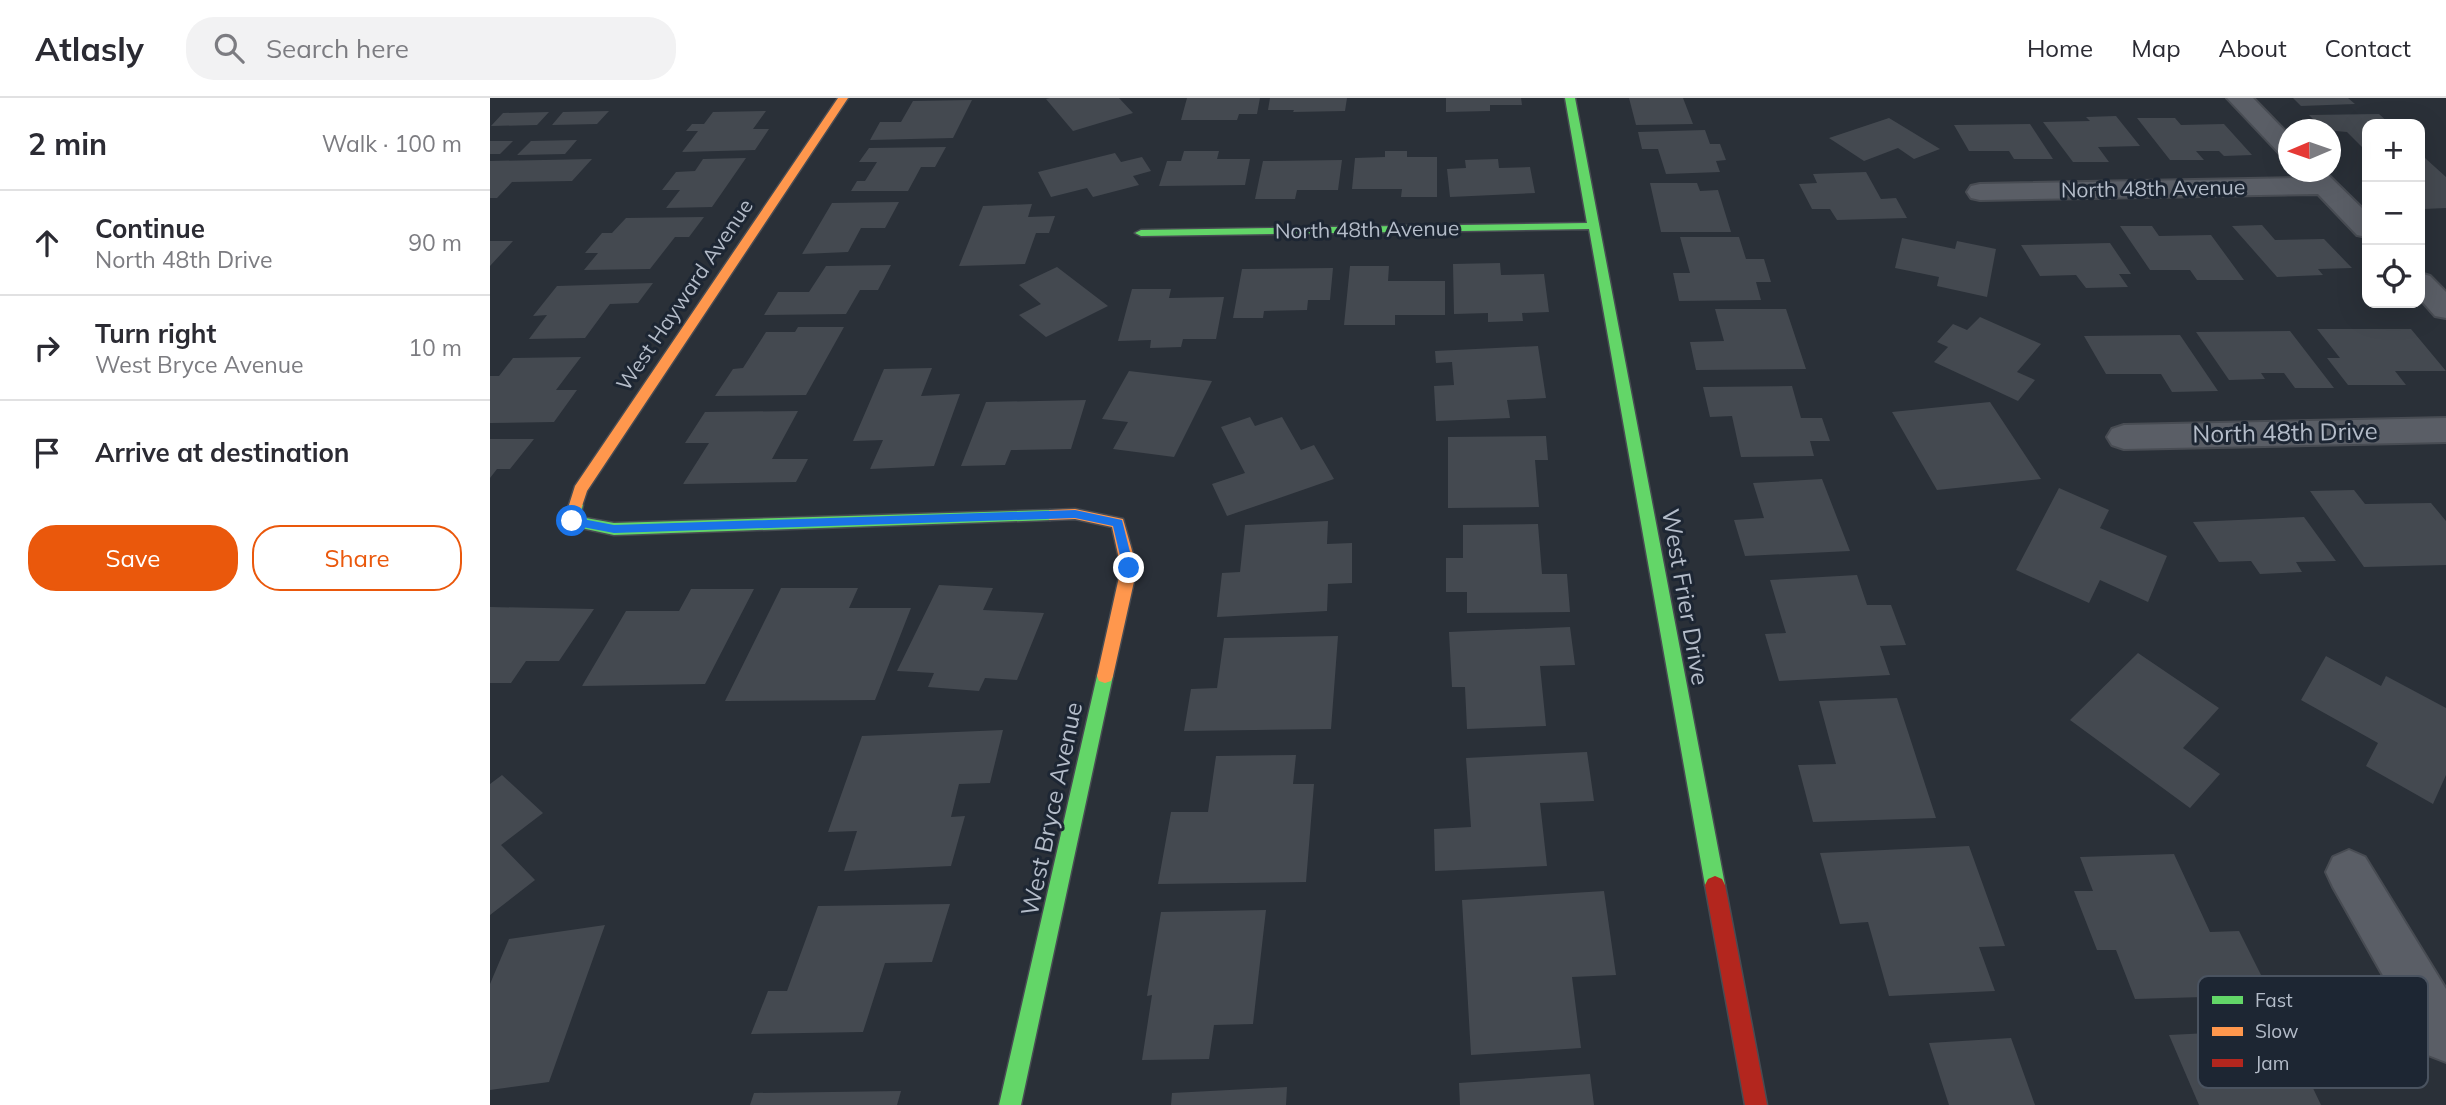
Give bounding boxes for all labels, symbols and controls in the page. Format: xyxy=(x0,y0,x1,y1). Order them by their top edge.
search box xyxy=(186,17,676,80)
text: Atlasly xyxy=(35,28,144,69)
icon: search xyxy=(210,29,248,67)
text: Search here xyxy=(266,32,409,65)
text: Home xyxy=(2027,33,2093,63)
text: Map xyxy=(2131,33,2181,63)
text: About xyxy=(2219,33,2287,63)
text: Contact xyxy=(2325,33,2411,63)
north arrow xyxy=(2278,119,2341,182)
map controls xyxy=(2362,119,2425,308)
button: + xyxy=(2362,119,2425,182)
text: 2 min xyxy=(28,125,107,163)
text: Walk · 100 m xyxy=(322,129,462,158)
street label: North 48th Avenue xyxy=(2061,173,2245,203)
button: − xyxy=(2362,182,2425,245)
street label: West Hayward Avenue xyxy=(610,193,758,395)
text: Continue xyxy=(95,212,205,245)
street label: North 48th Avenue xyxy=(1275,214,1459,244)
icon: ahead xyxy=(28,224,66,262)
text: 90 m xyxy=(408,228,462,257)
text: North 48th Drive xyxy=(95,245,273,274)
button: locate xyxy=(2362,245,2425,308)
text: Turn right xyxy=(95,317,216,350)
icon: right xyxy=(28,329,66,367)
text: 10 m xyxy=(408,333,462,362)
text: West Bryce Avenue xyxy=(95,350,304,379)
street label: North 48th Drive xyxy=(2192,415,2378,449)
icon: arrive xyxy=(28,434,66,472)
text: Arrive at destination xyxy=(95,436,350,469)
route start xyxy=(556,505,587,536)
street label: West Frier Drive xyxy=(1656,506,1716,687)
button: Save xyxy=(28,525,238,591)
button: Share xyxy=(252,525,462,591)
route end xyxy=(1113,552,1144,583)
street label: West Bryce Avenue xyxy=(1014,699,1088,918)
legend xyxy=(2198,976,2428,1088)
text: Fast xyxy=(2255,988,2293,1012)
text: Slow xyxy=(2255,1019,2299,1043)
text: Jam xyxy=(2255,1051,2289,1075)

